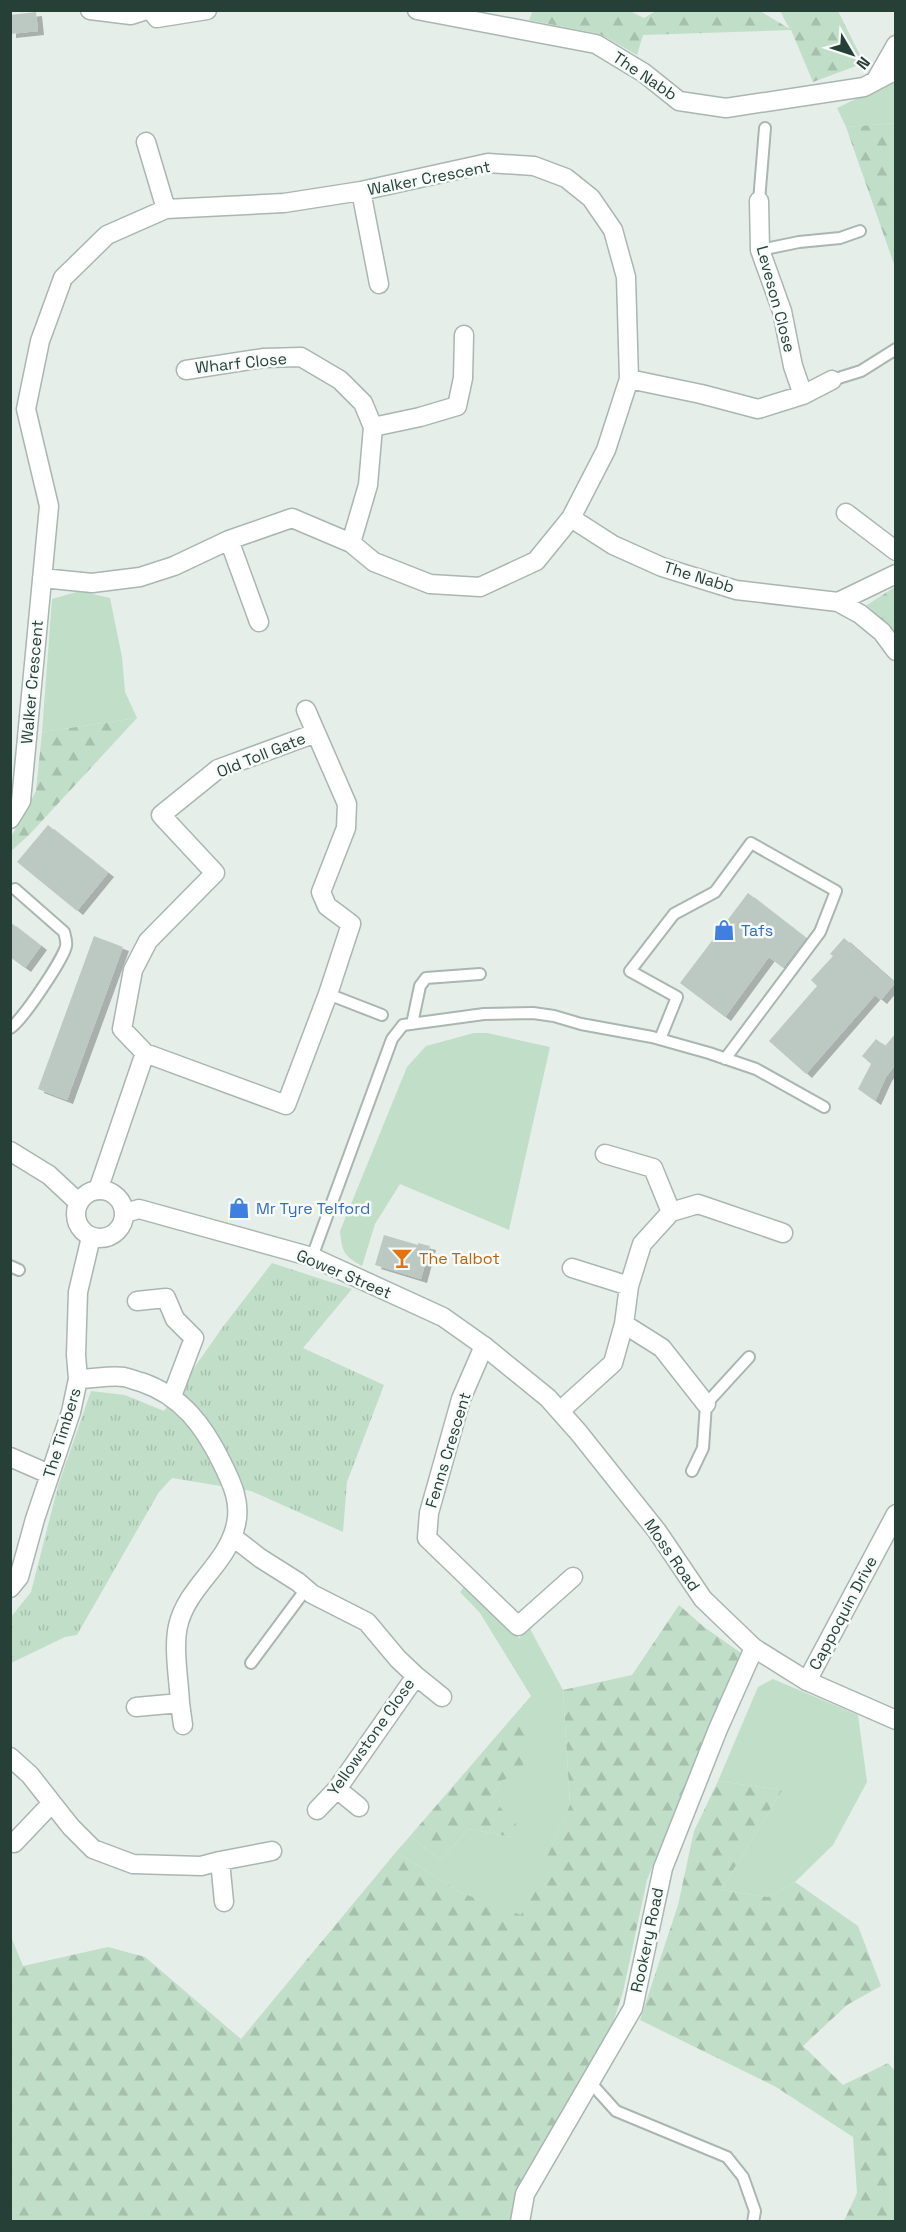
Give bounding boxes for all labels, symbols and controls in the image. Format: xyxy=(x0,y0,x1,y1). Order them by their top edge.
north arrow xyxy=(822,24,882,84)
street label: The Nabb xyxy=(609,47,681,105)
text: N xyxy=(852,52,875,74)
street label: Walker Crescent xyxy=(366,156,492,200)
street label: Leveson Close xyxy=(752,243,800,355)
street label: Wharf Close xyxy=(194,348,288,378)
street label: The Nabb xyxy=(661,556,737,598)
street label: Walker Crescent xyxy=(16,619,48,745)
street label: Old Toll Gate xyxy=(213,728,309,782)
shop icon: Tafs xyxy=(712,918,736,942)
place label: Tafs xyxy=(741,920,773,941)
shop icon: Mr Tyre Telford xyxy=(227,1196,251,1220)
place label: Mr Tyre Telford xyxy=(256,1198,370,1219)
street label: Gower Street xyxy=(293,1245,395,1303)
bar icon: The Talbot xyxy=(390,1246,414,1270)
place label: The Talbot xyxy=(419,1248,500,1269)
street label: The Timbers xyxy=(38,1385,86,1481)
street label: Fenns Crescent xyxy=(420,1390,476,1510)
street label: Moss Road xyxy=(639,1515,705,1595)
street label: Cappoquin Drive xyxy=(804,1552,882,1674)
street label: Yellowstone Close xyxy=(323,1674,419,1800)
street label: Rookery Road xyxy=(626,1886,668,1994)

